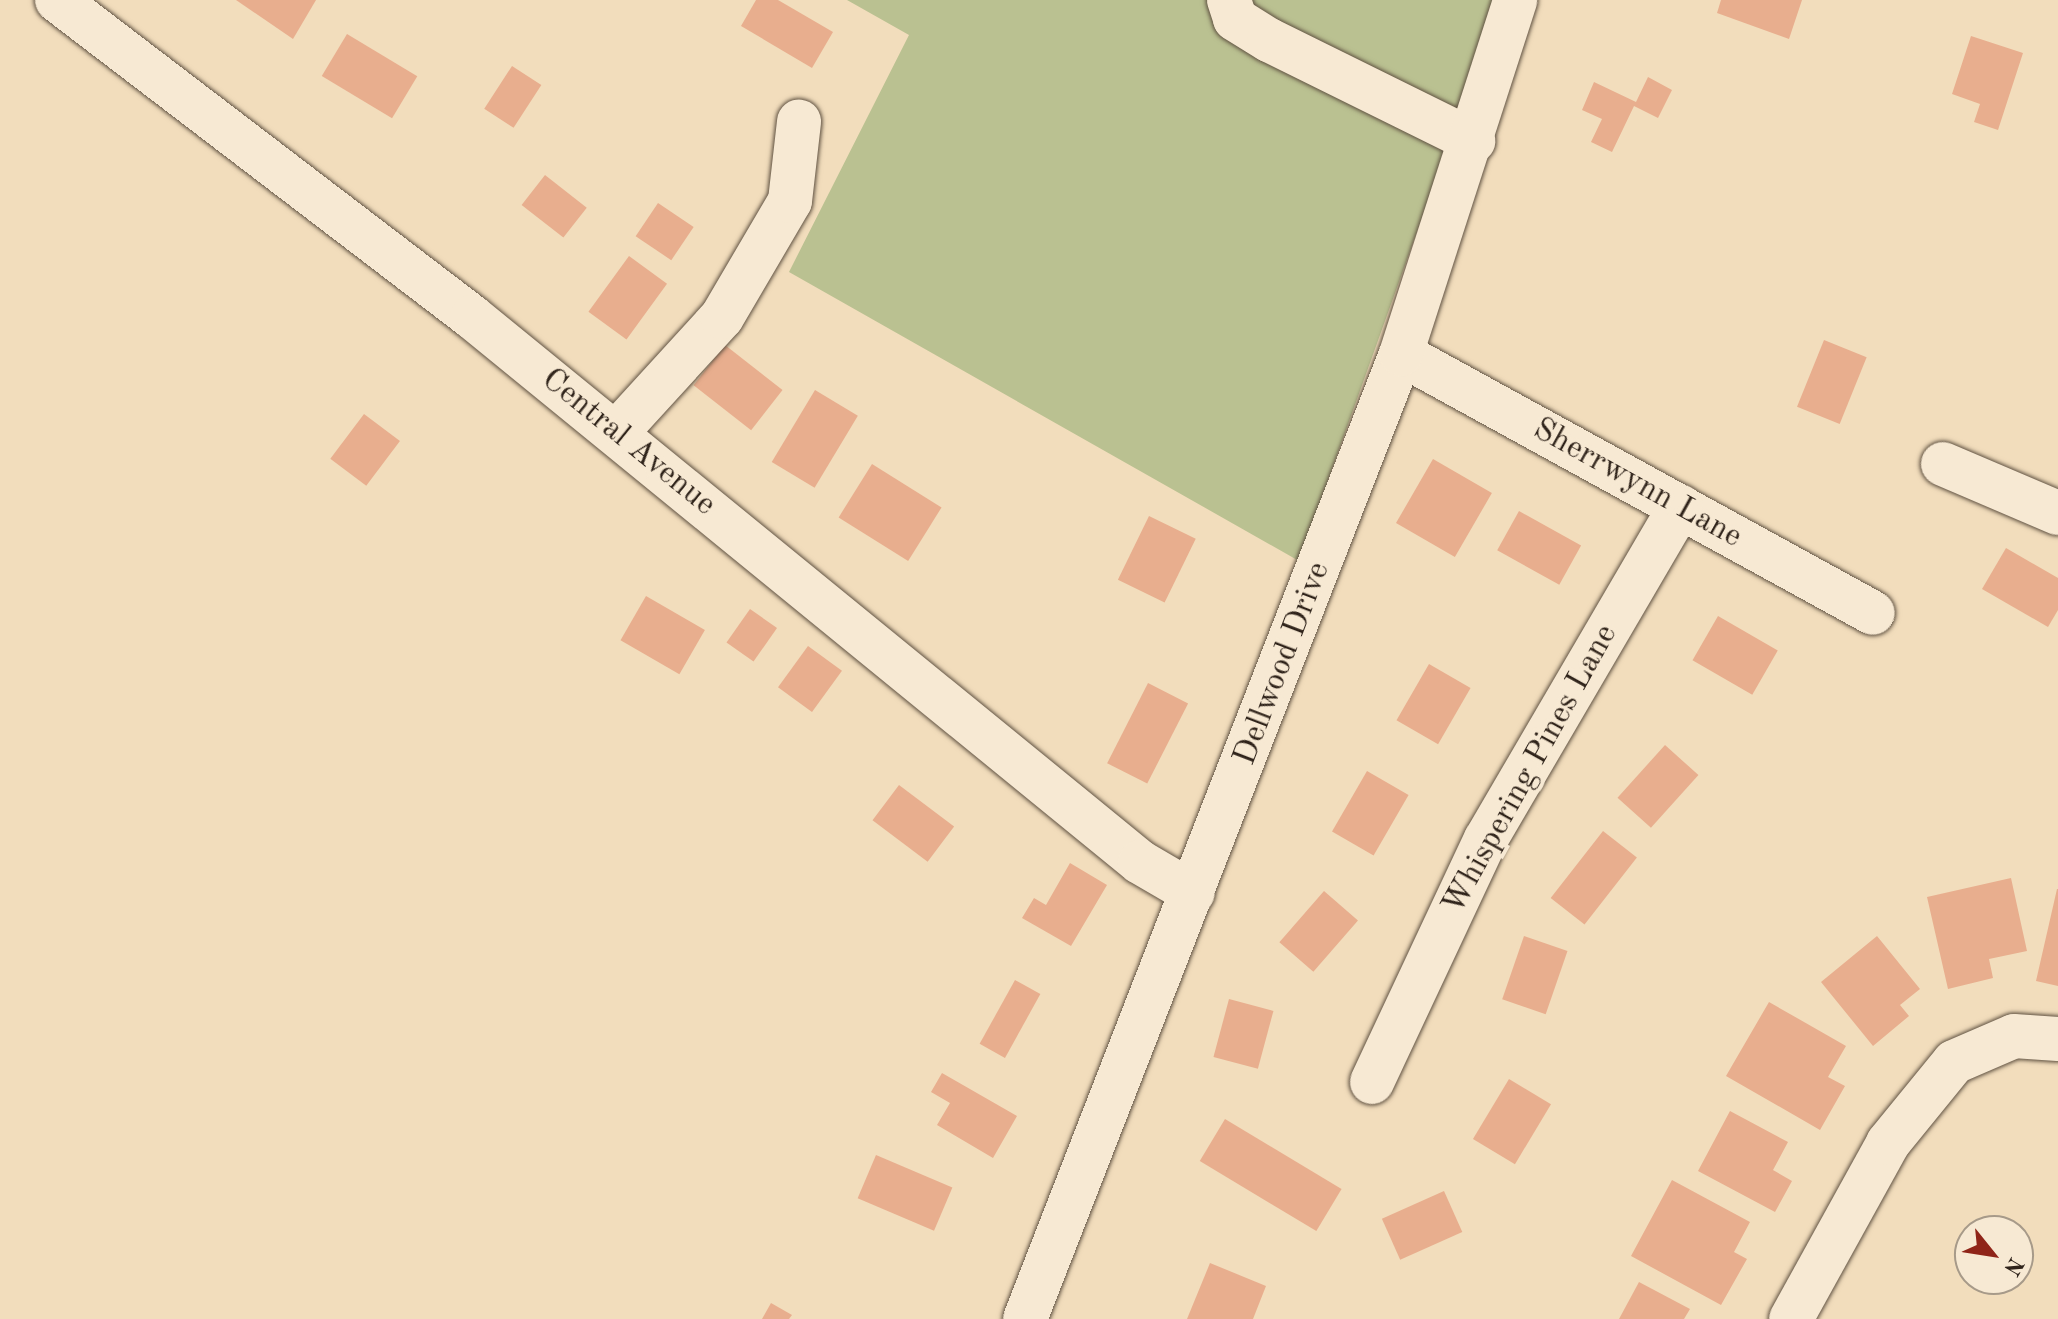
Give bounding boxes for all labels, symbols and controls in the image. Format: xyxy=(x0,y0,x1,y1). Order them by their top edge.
street label: Central Avenue xyxy=(533,361,723,525)
street label: Sherrwynn Lane xyxy=(1526,411,1748,557)
street label: Dellwood Drive xyxy=(1227,557,1339,771)
street label: Whispering Pines Lane xyxy=(1435,618,1627,922)
north arrow xyxy=(1954,1215,2034,1295)
text: N xyxy=(1999,1253,2027,1279)

